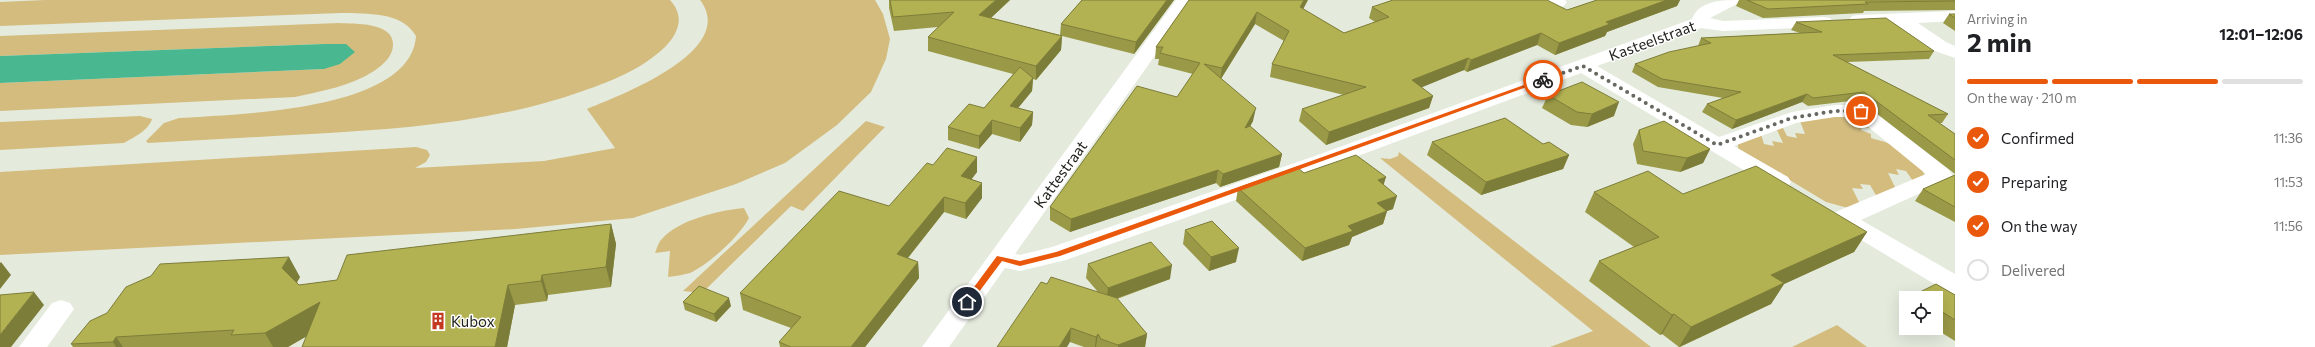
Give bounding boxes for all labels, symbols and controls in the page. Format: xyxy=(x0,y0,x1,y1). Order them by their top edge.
text: Arriving in xyxy=(1967,11,2027,27)
street label: Kasteelstraat xyxy=(1606,16,1698,64)
text: 12:01–12:06 xyxy=(2219,25,2303,43)
text: 2 min xyxy=(1967,26,2032,57)
courier xyxy=(1523,60,1563,100)
icon: bike xyxy=(1532,69,1554,91)
text: On the way · 210 m xyxy=(1967,90,2076,106)
pin xyxy=(1844,94,1878,128)
icon: bag xyxy=(1850,100,1872,122)
icon: check xyxy=(1967,127,1989,149)
text: Confirmed xyxy=(2001,129,2074,147)
text: 11:36 xyxy=(2274,130,2303,146)
street label: Kattestraat xyxy=(1030,137,1090,211)
icon: check xyxy=(1967,171,1989,193)
text: Preparing xyxy=(2001,173,2067,191)
text: 11:53 xyxy=(2274,174,2303,190)
icon: check xyxy=(1967,215,1989,237)
text: On the way xyxy=(2001,217,2078,235)
text: 11:56 xyxy=(2273,218,2303,234)
text: Delivered xyxy=(2001,261,2065,279)
pin xyxy=(950,285,984,319)
icon: home xyxy=(956,291,978,313)
map controls xyxy=(1899,291,1943,335)
button: locate xyxy=(1899,291,1943,335)
building icon: Kubox xyxy=(428,311,448,331)
place label: Kubox xyxy=(451,312,495,330)

